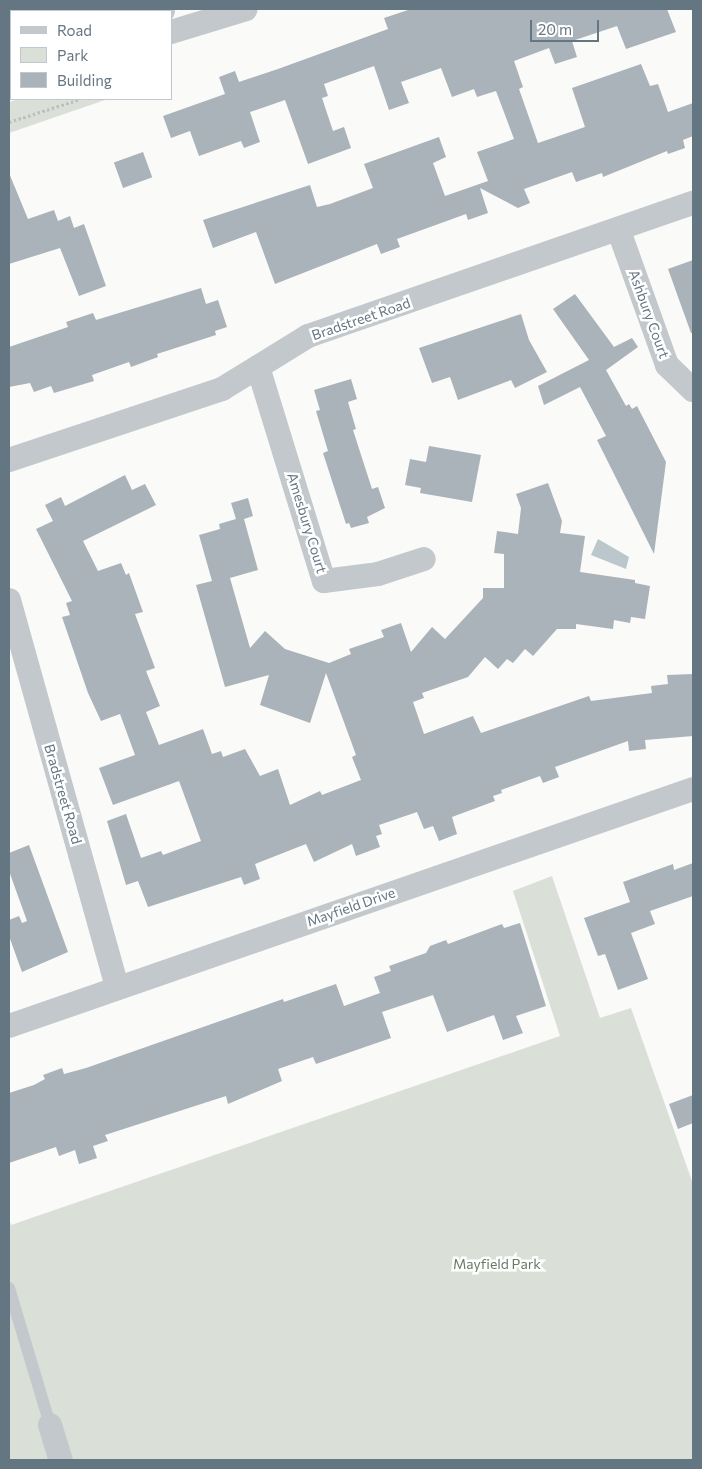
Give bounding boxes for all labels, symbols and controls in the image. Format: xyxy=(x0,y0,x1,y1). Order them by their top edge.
legend xyxy=(10,10,172,100)
scale bar xyxy=(532,10,601,42)
text: 20 m xyxy=(538,20,572,38)
text: Road xyxy=(57,21,92,39)
text: Park xyxy=(57,46,88,64)
text: Building xyxy=(57,71,112,89)
street label: Ashbury Court xyxy=(625,268,673,360)
street label: Bradstreet Road xyxy=(310,294,412,344)
street label: Amesbury Court xyxy=(284,471,330,575)
street label: Bradstreet Road xyxy=(41,742,85,846)
street label: Mayfield Drive xyxy=(305,884,397,930)
park label: Mayfield Park xyxy=(453,1256,541,1272)

